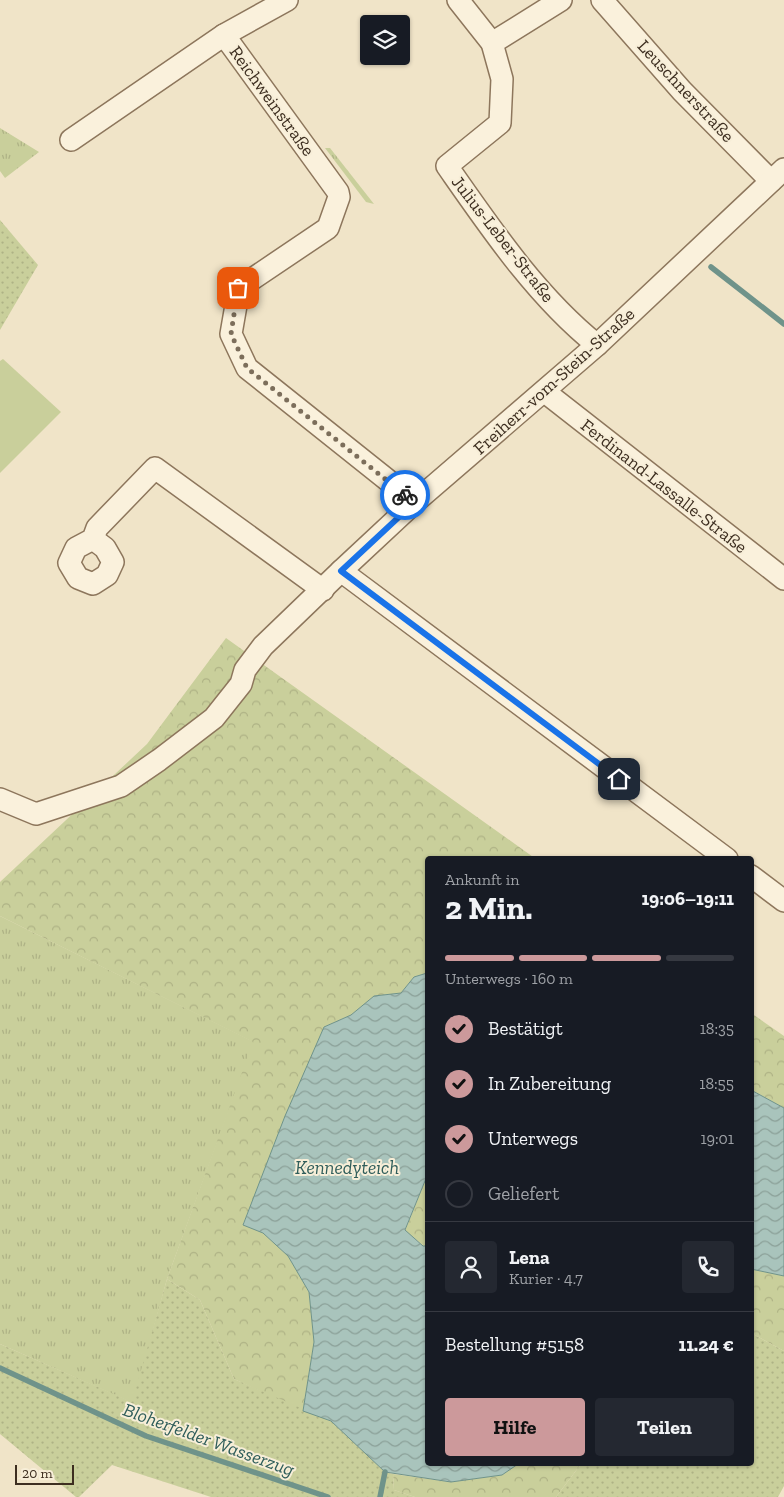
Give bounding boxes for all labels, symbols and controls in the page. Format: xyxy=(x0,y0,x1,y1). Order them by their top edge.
map controls xyxy=(360,15,410,65)
button: layers xyxy=(360,15,410,65)
street label: Leuschnerstraße xyxy=(633,35,739,147)
street label: Reichweinstraße xyxy=(225,42,319,160)
street label: Julius-Leber-Straße xyxy=(447,171,559,307)
pin xyxy=(217,267,259,309)
icon: bag xyxy=(224,274,252,302)
street label: Freiherr-vom-Stein-Straße xyxy=(469,303,639,459)
street label: Ferdinand-Lassalle-Straße xyxy=(576,414,752,558)
courier xyxy=(380,470,430,520)
icon: bike xyxy=(391,481,419,509)
pin xyxy=(598,758,640,800)
icon: home xyxy=(605,765,633,793)
text: Ankunft in xyxy=(445,870,519,889)
text: 19:06–19:11 xyxy=(641,887,734,910)
text: 2 Min. xyxy=(445,889,533,927)
text: Unterwegs · 160 m xyxy=(445,969,573,988)
icon: check xyxy=(445,1015,473,1043)
text: Bestätigt xyxy=(488,1017,563,1040)
text: 18:35 xyxy=(700,1019,734,1038)
icon: check xyxy=(445,1070,473,1098)
text: In Zubereitung xyxy=(488,1072,611,1095)
text: 18:55 xyxy=(699,1074,734,1093)
icon: check xyxy=(445,1125,473,1153)
text: Unterwegs xyxy=(488,1127,578,1150)
text: 19:01 xyxy=(700,1129,734,1148)
water label: Kennedyteich xyxy=(295,1156,399,1179)
text: Geliefert xyxy=(488,1182,559,1205)
button: person xyxy=(445,1241,497,1293)
button: phone xyxy=(682,1241,734,1293)
text: Lena xyxy=(509,1246,550,1269)
text: Kurier · 4.7 xyxy=(509,1269,583,1288)
text: Bestellung #5158 xyxy=(445,1333,584,1356)
text: 11.24 € xyxy=(678,1333,734,1356)
water label: Bloherfelder Wasserzug xyxy=(120,1398,298,1481)
button: Hilfe xyxy=(445,1398,585,1456)
button: Teilen xyxy=(595,1398,734,1456)
scale bar xyxy=(15,1462,74,1485)
text: 20 m xyxy=(22,1465,53,1482)

